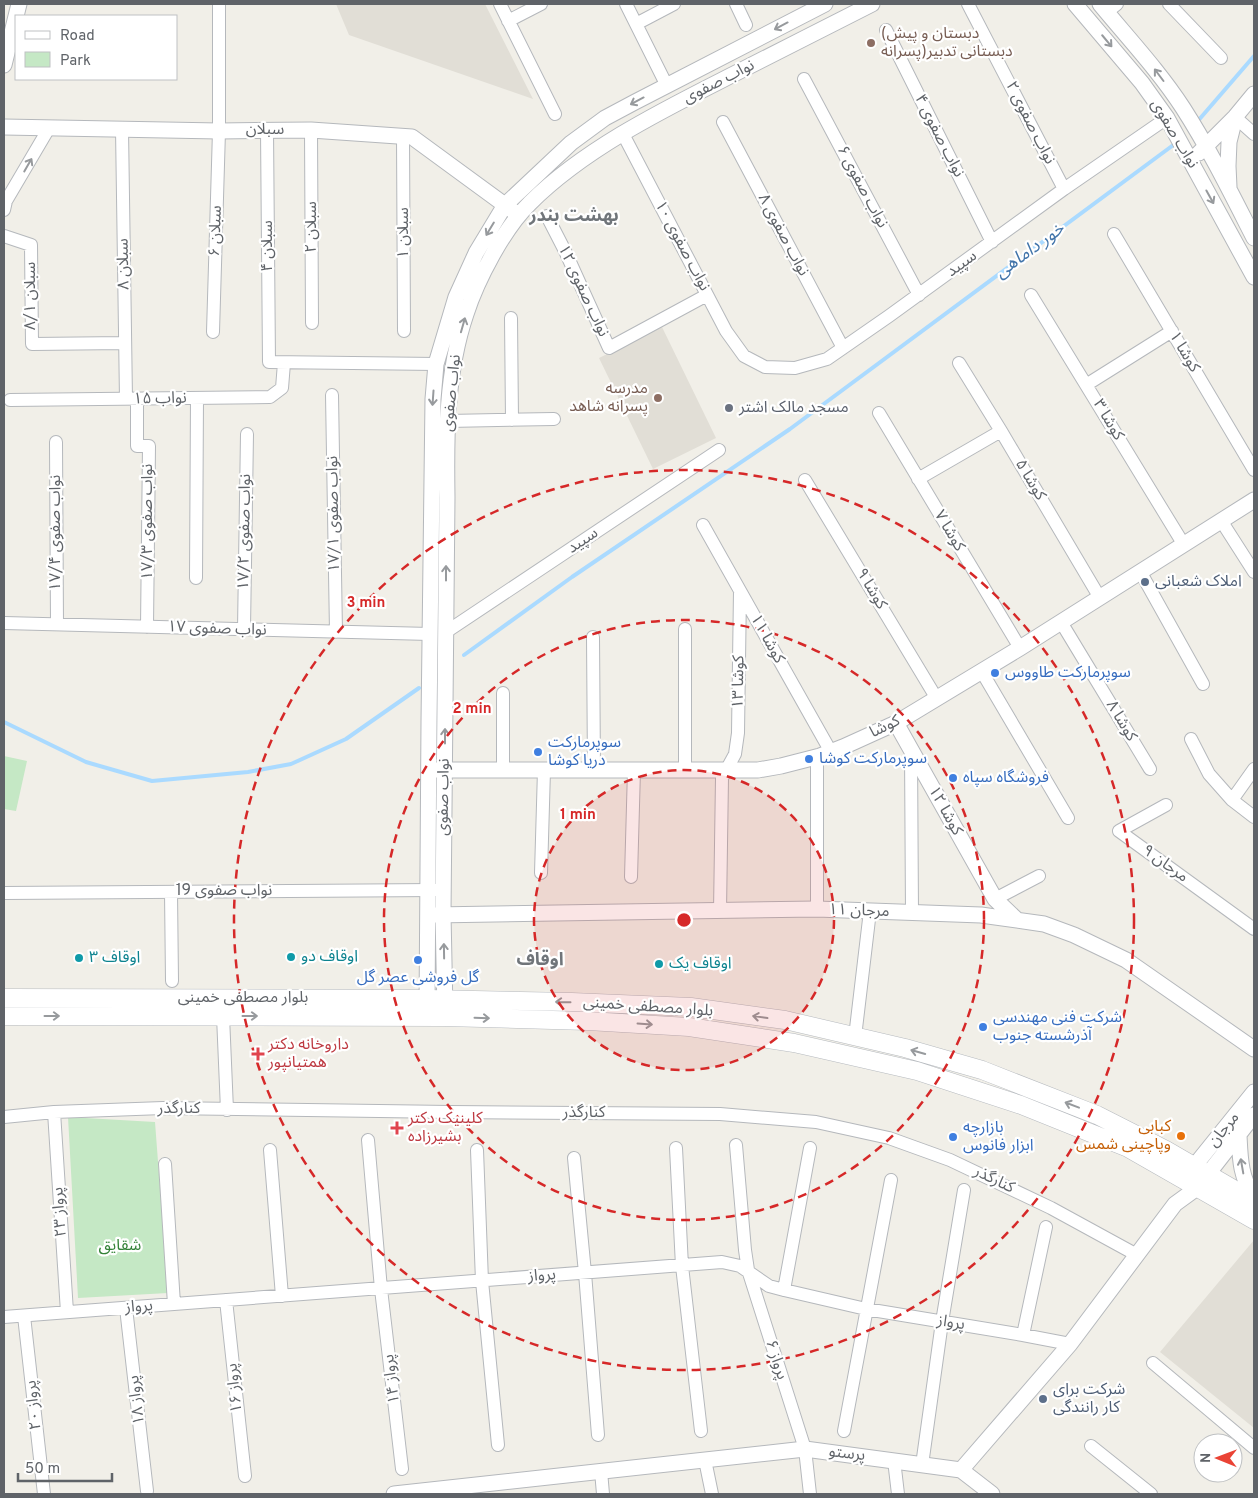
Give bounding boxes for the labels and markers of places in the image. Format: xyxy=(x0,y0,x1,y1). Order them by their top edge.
place label: (دبستان و پیش دبستانی تدبیر(پسرانه xyxy=(881,24,1013,62)
marker: (دبستان و پیش دبستانی تدبیر(پسرانه xyxy=(865,37,877,49)
place label: مدرسه پسرانه شاهد xyxy=(569,379,648,417)
marker: مدرسه پسرانه شاهد xyxy=(652,392,664,404)
place label: مسجد مالک اشتر xyxy=(738,398,849,418)
marker: مسجد مالک اشتر xyxy=(723,402,735,414)
place label: املاک شعبانی xyxy=(1155,572,1242,592)
marker: املاک شعبانی xyxy=(1139,576,1151,588)
place label: سوپرمارکت طاووس xyxy=(1005,663,1131,683)
marker: سوپرمارکت طاووس xyxy=(989,667,1001,679)
place label: سوپرمارکت دریا کوشا xyxy=(548,733,621,771)
marker: سوپرمارکت دریا کوشا xyxy=(532,746,544,758)
place label: سوپرمارکت کوشا xyxy=(819,749,927,769)
marker: سوپرمارکت کوشا xyxy=(803,753,815,765)
place label: فروشگاه سپاه xyxy=(963,768,1049,788)
marker: فروشگاه سپاه xyxy=(947,772,959,784)
centre of rings xyxy=(675,911,693,929)
place label: اوقاف دو xyxy=(301,947,358,967)
place label: اوقاف ۳ xyxy=(89,948,140,968)
marker: اوقاف دو xyxy=(285,951,297,963)
marker: اوقاف ۳ xyxy=(73,952,85,964)
marker: گل فروشی عصر گل xyxy=(412,954,424,966)
place label: اوقاف یک xyxy=(669,954,732,974)
marker: اوقاف یک xyxy=(653,958,665,970)
place label: گل فروشی عصر گل xyxy=(357,968,480,988)
place label: شرکت فنی مهندسی آذرشسته جنوب xyxy=(993,1008,1122,1046)
marker: شرکت فنی مهندسی آذرشسته جنوب xyxy=(977,1021,989,1033)
place label: داروخانه دکتر همتیانپور xyxy=(267,1035,349,1073)
marker: داروخانه دکتر همتیانپور xyxy=(252,1048,264,1060)
place label: کلینیک دکتر بشیرزاده xyxy=(407,1109,483,1147)
place label: کبابی وپاچینی شمس xyxy=(1076,1117,1171,1155)
place label: بازارچه ابزار فانوس xyxy=(963,1118,1034,1156)
marker: کلینیک دکتر بشیرزاده xyxy=(390,1121,404,1135)
marker: کبابی وپاچینی شمس xyxy=(1175,1130,1187,1142)
marker: بازارچه ابزار فانوس xyxy=(947,1131,959,1143)
place label: شركت براى كار رانندگى xyxy=(1053,1380,1125,1418)
marker: شركت براى كار رانندگى xyxy=(1037,1393,1049,1405)

